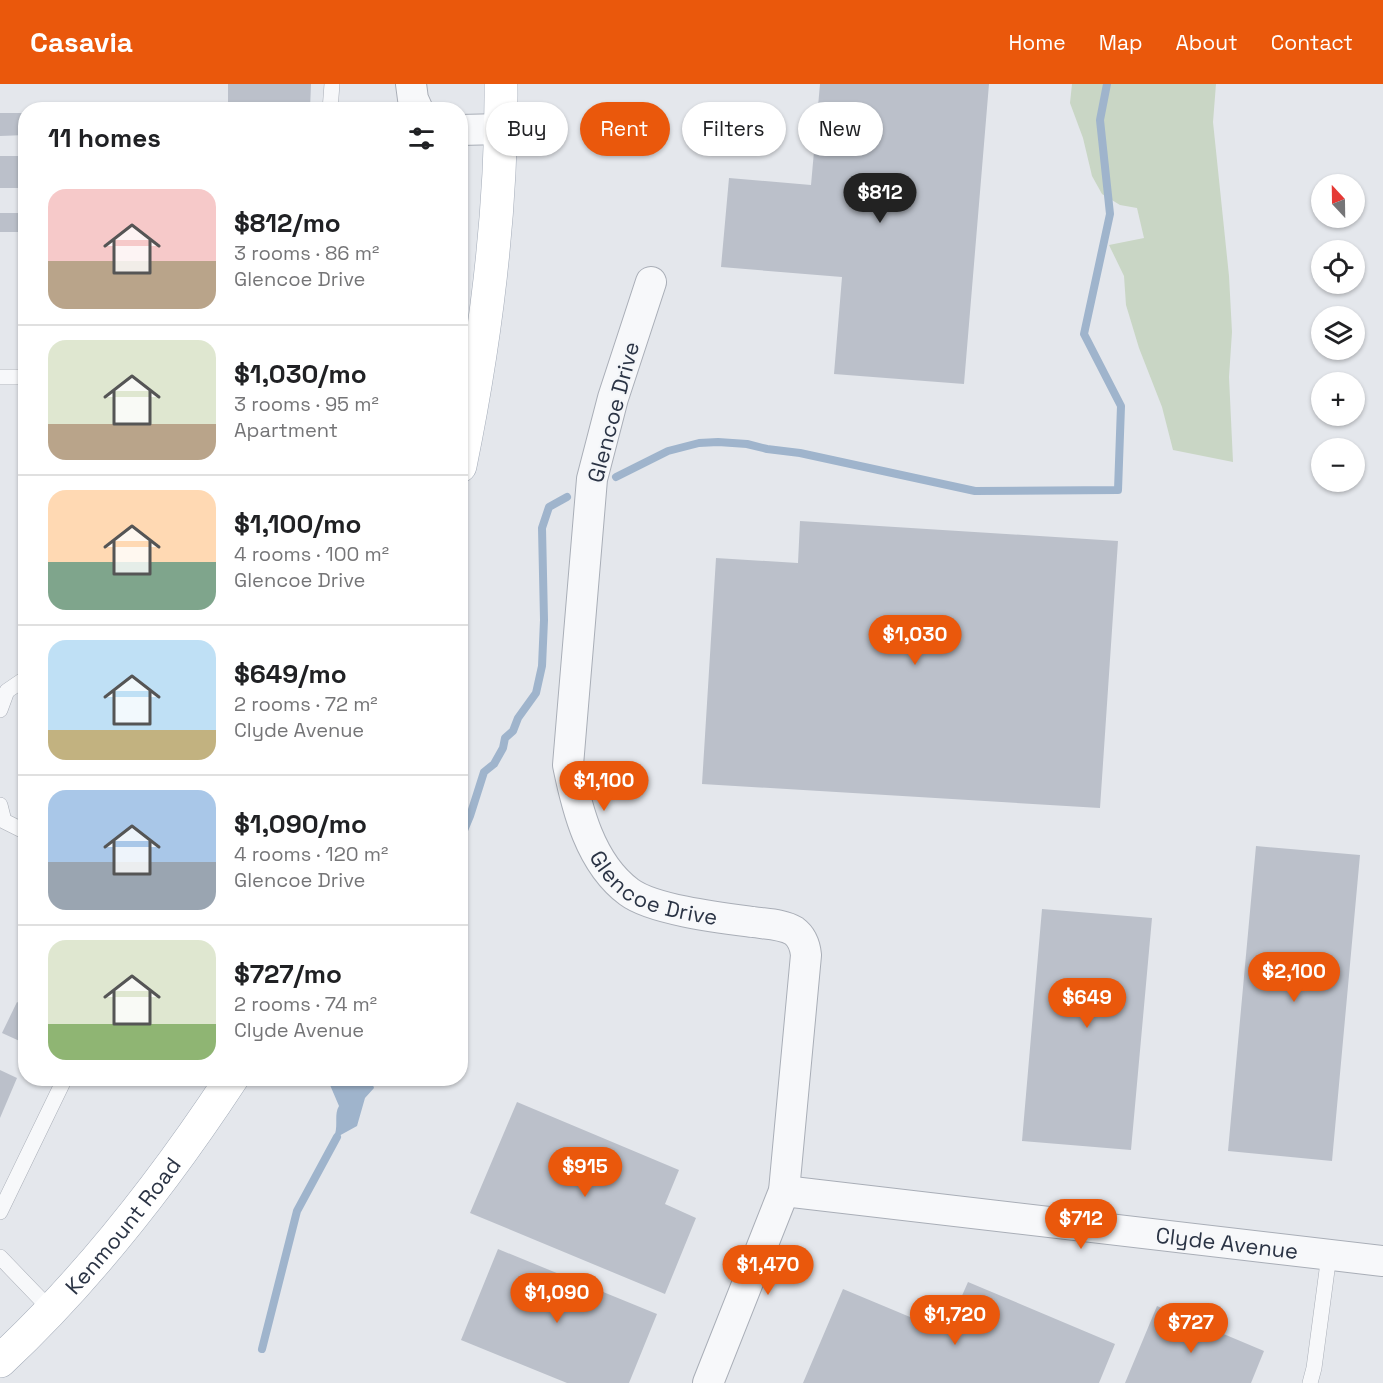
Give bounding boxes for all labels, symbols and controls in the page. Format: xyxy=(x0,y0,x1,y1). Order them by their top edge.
text: Casavia xyxy=(30,24,133,60)
text: Home xyxy=(1008,29,1066,56)
text: Map xyxy=(1099,29,1143,56)
text: About xyxy=(1176,29,1238,56)
text: Contact xyxy=(1271,29,1353,56)
chip: Buy xyxy=(486,102,568,156)
chip: Rent xyxy=(580,102,670,156)
chip: Filters xyxy=(682,102,786,156)
chip: New xyxy=(798,102,883,156)
text: 11 homes xyxy=(48,121,161,155)
icon: filters xyxy=(405,122,438,155)
pin: $812 xyxy=(844,173,916,224)
north arrow xyxy=(1311,174,1365,228)
map controls xyxy=(1311,174,1365,492)
text: $812 xyxy=(857,179,903,205)
text: $812/mo xyxy=(234,206,341,240)
icon: home xyxy=(96,213,168,285)
text: 3 rooms · 86 m² xyxy=(234,240,379,266)
button: locate xyxy=(1311,240,1365,294)
text: Glencoe Drive xyxy=(234,266,365,292)
button: layers xyxy=(1311,306,1365,360)
street label: Glencoe Drive xyxy=(581,339,645,485)
text: $1,030/mo xyxy=(234,357,367,391)
icon: home xyxy=(96,364,168,436)
button: + xyxy=(1311,372,1365,426)
text: 3 rooms · 95 m² xyxy=(234,391,379,417)
text: Apartment xyxy=(234,417,338,443)
button: − xyxy=(1311,438,1365,492)
text: $1,100/mo xyxy=(234,507,361,541)
icon: home xyxy=(96,514,168,586)
text: 4 rooms · 100 m² xyxy=(234,541,389,567)
text: Glencoe Drive xyxy=(234,567,365,593)
pin: $1,030 xyxy=(866,615,964,666)
text: $1,030 xyxy=(883,621,947,647)
text: $649/mo xyxy=(234,657,347,691)
icon: home xyxy=(96,664,168,736)
text: 2 rooms · 72 m² xyxy=(234,691,378,717)
text: Clyde Avenue xyxy=(234,717,364,743)
pin: $1,100 xyxy=(555,761,653,812)
text: $1,100 xyxy=(574,767,634,793)
text: $1,090/mo xyxy=(234,807,367,841)
icon: home xyxy=(96,814,168,886)
text: 4 rooms · 120 m² xyxy=(234,841,388,867)
street label: Glencoe Drive xyxy=(584,845,720,931)
text: Glencoe Drive xyxy=(234,867,365,893)
pin: $2,100 xyxy=(1245,952,1343,1003)
text: $727/mo xyxy=(234,957,342,991)
text: $2,100 xyxy=(1262,958,1326,984)
icon: home xyxy=(96,964,168,1036)
pin: $649 xyxy=(1051,978,1123,1029)
text: $649 xyxy=(1062,984,1112,1010)
text: 2 rooms · 74 m² xyxy=(234,991,377,1017)
text: Clyde Avenue xyxy=(234,1017,364,1043)
pin: $915 xyxy=(549,1147,621,1198)
street label: Kenmount Road xyxy=(59,1152,187,1300)
text: $915 xyxy=(562,1153,608,1179)
pin: $712 xyxy=(1045,1199,1117,1250)
text: $712 xyxy=(1059,1205,1103,1231)
street label: Clyde Avenue xyxy=(1154,1221,1300,1265)
pin: $1,470 xyxy=(719,1245,817,1296)
text: $1,470 xyxy=(737,1251,799,1277)
pin: $1,090 xyxy=(508,1273,606,1324)
text: $1,090 xyxy=(524,1279,590,1305)
pin: $1,720 xyxy=(906,1295,1004,1346)
text: $1,720 xyxy=(924,1301,986,1327)
pin: $727 xyxy=(1155,1303,1227,1354)
text: $727 xyxy=(1168,1309,1214,1335)

